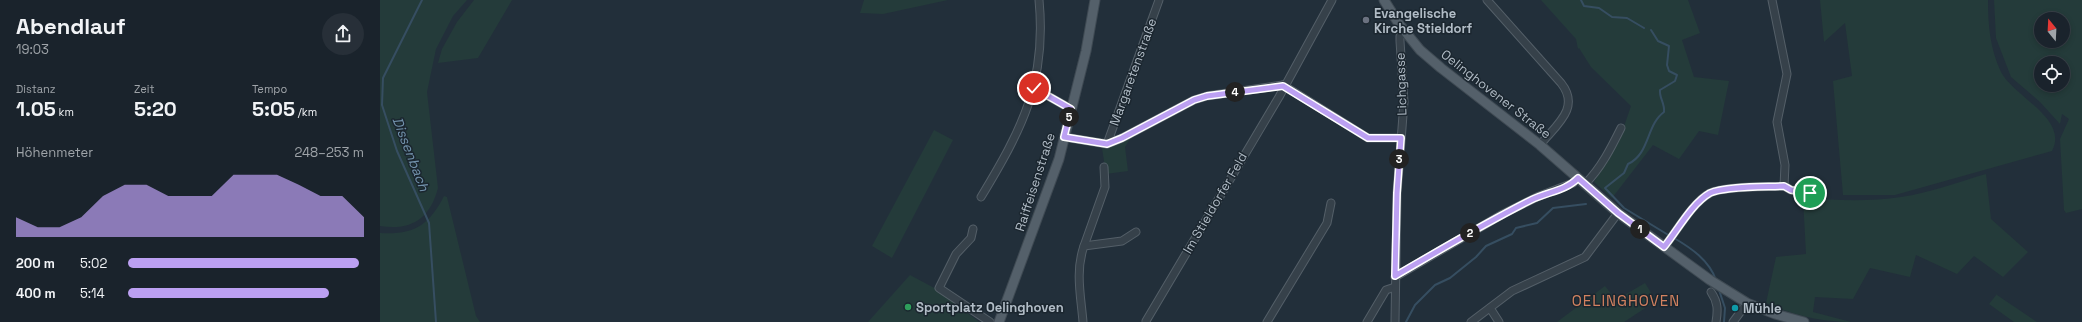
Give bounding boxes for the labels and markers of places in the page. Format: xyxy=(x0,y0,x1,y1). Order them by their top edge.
place label: Evangelische Kirche Stieldorf xyxy=(1374,5,1473,37)
marker: Evangelische Kirche Stieldorf xyxy=(1361,15,1371,25)
pin xyxy=(1017,71,1051,105)
pin: 4 xyxy=(1225,82,1245,102)
pin: 5 xyxy=(1059,107,1079,127)
pin: 3 xyxy=(1389,149,1409,169)
pin xyxy=(1793,176,1827,210)
pin: 1 xyxy=(1630,219,1650,239)
pin: 2 xyxy=(1460,223,1480,243)
place label: Sportplatz Oelinghoven xyxy=(916,299,1064,316)
place label: Mühle xyxy=(1743,300,1781,317)
marker: Sportplatz Oelinghoven xyxy=(903,302,913,312)
marker: Mühle xyxy=(1730,303,1740,313)

